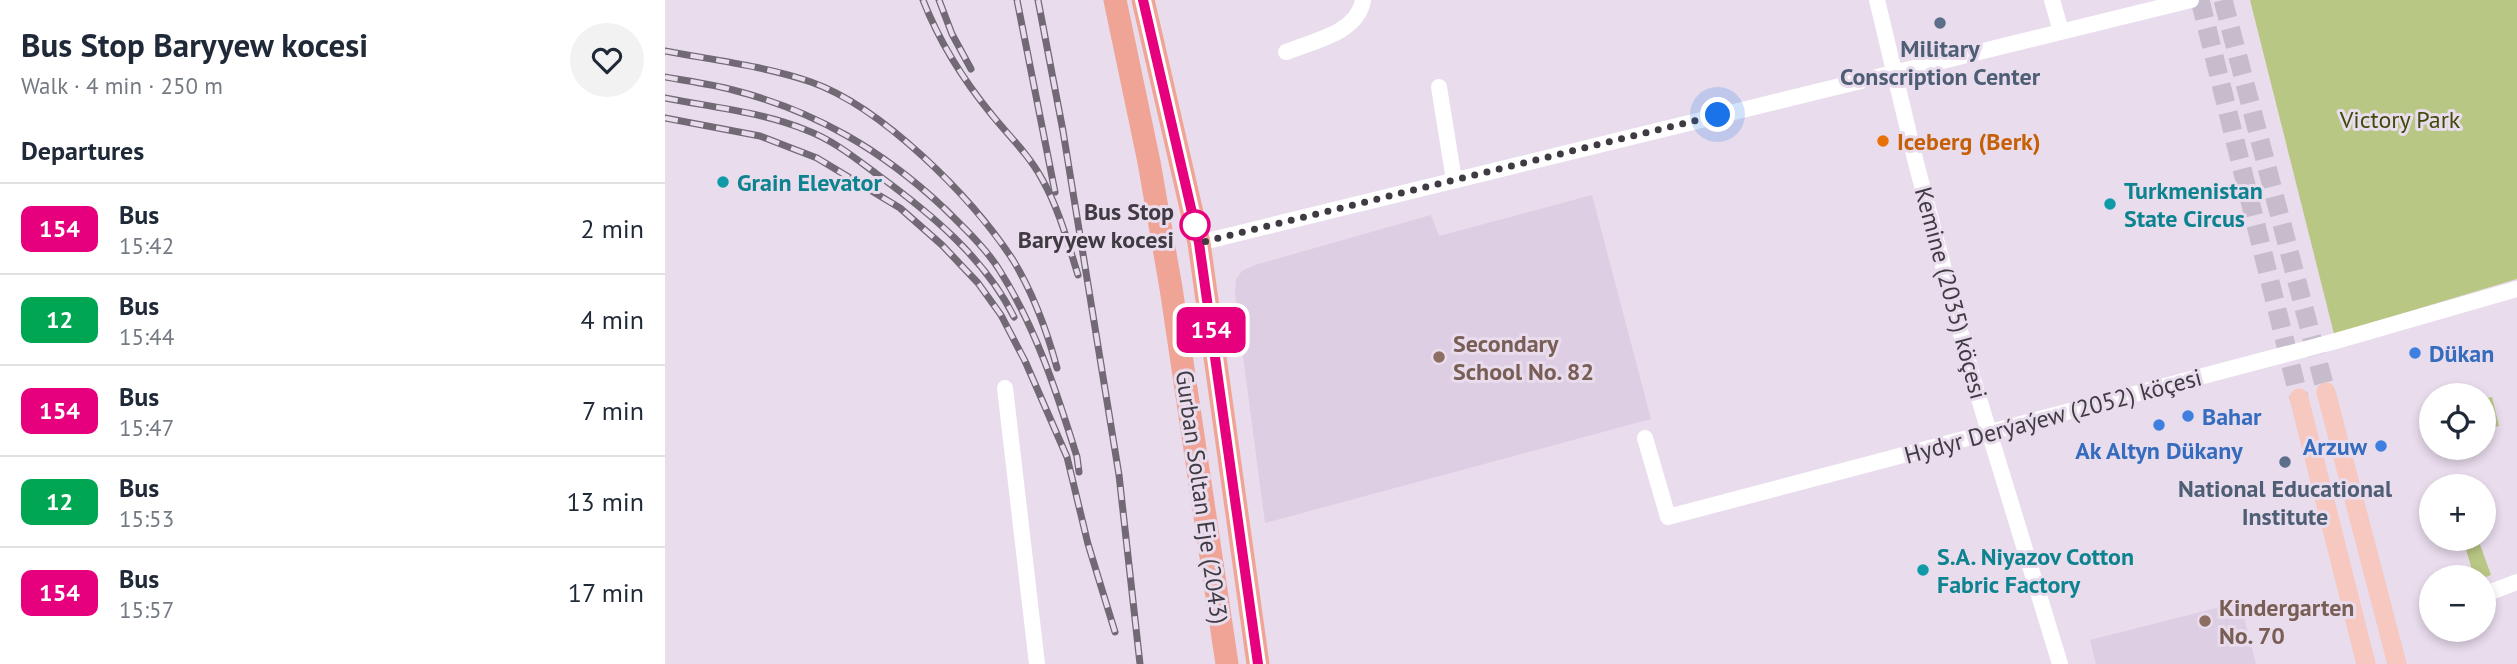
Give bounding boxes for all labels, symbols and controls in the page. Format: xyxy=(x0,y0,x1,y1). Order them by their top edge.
marker: Military Conscription Center xyxy=(1932,15,1948,31)
text: Bus Stop Baryyew kocesi xyxy=(21,23,368,66)
button: heart xyxy=(570,23,644,97)
place label: Military Conscription Center xyxy=(1840,33,2041,92)
text: Walk · 4 min · 250 m xyxy=(21,71,223,100)
your location xyxy=(1700,97,1735,132)
park label: Victory Park xyxy=(2339,104,2461,135)
place label: Iceberg (Berk) xyxy=(1897,126,2041,157)
marker: Iceberg (Berk) xyxy=(1875,133,1891,149)
text: Departures xyxy=(21,134,144,167)
place label: Grain Elevator xyxy=(737,167,882,198)
marker: Grain Elevator xyxy=(715,174,731,190)
place label: Turkmenistan State Circus xyxy=(2124,175,2263,234)
street label: Kemine (2035) köçesi xyxy=(1908,183,1994,403)
place label: Bus Stop Baryyew kocesi xyxy=(1018,196,1174,255)
marker: Turkmenistan State Circus xyxy=(2102,196,2118,212)
text: Bus xyxy=(119,198,159,231)
marker: Bus Stop Baryyew kocesi xyxy=(1180,210,1210,240)
text: 2 min xyxy=(581,212,644,245)
text: 154 xyxy=(39,213,80,244)
text: 15:42 xyxy=(119,231,174,260)
text: Bus xyxy=(119,289,159,322)
text: 4 min xyxy=(581,303,644,336)
text: 12 xyxy=(46,304,73,335)
line badge: 154 xyxy=(1171,307,1251,353)
text: 154 xyxy=(1191,314,1231,345)
text: 15:44 xyxy=(119,322,174,351)
place label: Secondary School No. 82 xyxy=(1453,328,1594,387)
place label: Dükan xyxy=(2429,338,2494,369)
marker: Dükan xyxy=(2407,345,2423,361)
marker: Secondary School No. 82 xyxy=(1431,349,1447,365)
street label: Hydyr Derýaýew (2052) köçesi xyxy=(1901,361,2205,471)
street label: Gurban Soltan Eje (2043) xyxy=(1169,368,1235,626)
text: Bus xyxy=(119,380,159,413)
map controls xyxy=(2419,383,2496,642)
button: locate xyxy=(2419,383,2496,460)
text: 7 min xyxy=(582,394,644,427)
text: 154 xyxy=(39,395,80,426)
place label: Bahar xyxy=(2202,401,2262,432)
marker: Bahar xyxy=(2180,408,2196,424)
text: 15:47 xyxy=(119,413,174,442)
marker: Ak Altyn Dükany xyxy=(2151,417,2167,433)
place label: Arzuw xyxy=(2303,431,2368,462)
place label: Ak Altyn Dükany xyxy=(2075,435,2243,466)
marker: Arzuw xyxy=(2373,438,2389,454)
marker: National Educational Institute xyxy=(2277,454,2293,470)
text: Bus xyxy=(119,471,159,504)
place label: National Educational Institute xyxy=(2178,473,2393,532)
button: + xyxy=(2419,474,2496,551)
text: 13 min xyxy=(566,485,644,518)
text: 12 xyxy=(46,486,73,517)
text: 15:53 xyxy=(119,504,174,533)
place label: S.A. Niyazov Cotton Fabric Factory xyxy=(1937,541,2134,600)
text: Bus xyxy=(119,562,159,595)
marker: S.A. Niyazov Cotton Fabric Factory xyxy=(1915,562,1931,578)
button: − xyxy=(2419,565,2496,642)
text: 17 min xyxy=(568,576,644,609)
text: 154 xyxy=(39,577,80,608)
place label: Kindergarten No. 70 xyxy=(2219,592,2354,651)
text: 15:57 xyxy=(119,595,174,624)
marker: Kindergarten No. 70 xyxy=(2197,613,2213,629)

